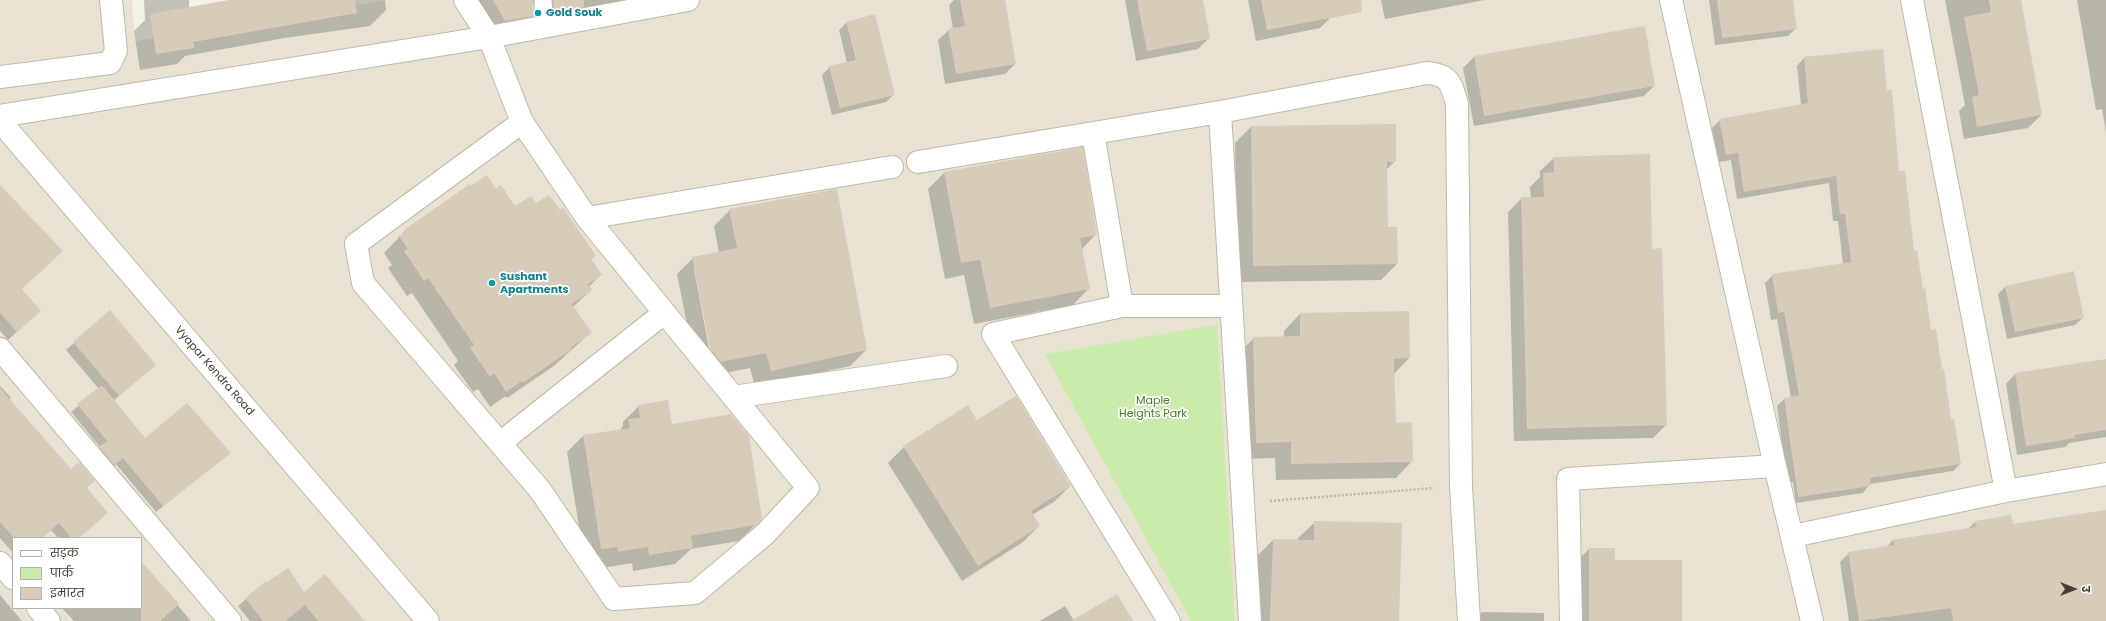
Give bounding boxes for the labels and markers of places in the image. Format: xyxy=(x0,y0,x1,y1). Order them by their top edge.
place label: Gold Souk xyxy=(546,6,602,20)
marker: Gold Souk xyxy=(533,8,543,18)
place label: Sushant Apartments xyxy=(500,270,569,296)
marker: Sushant Apartments xyxy=(487,278,497,288)

